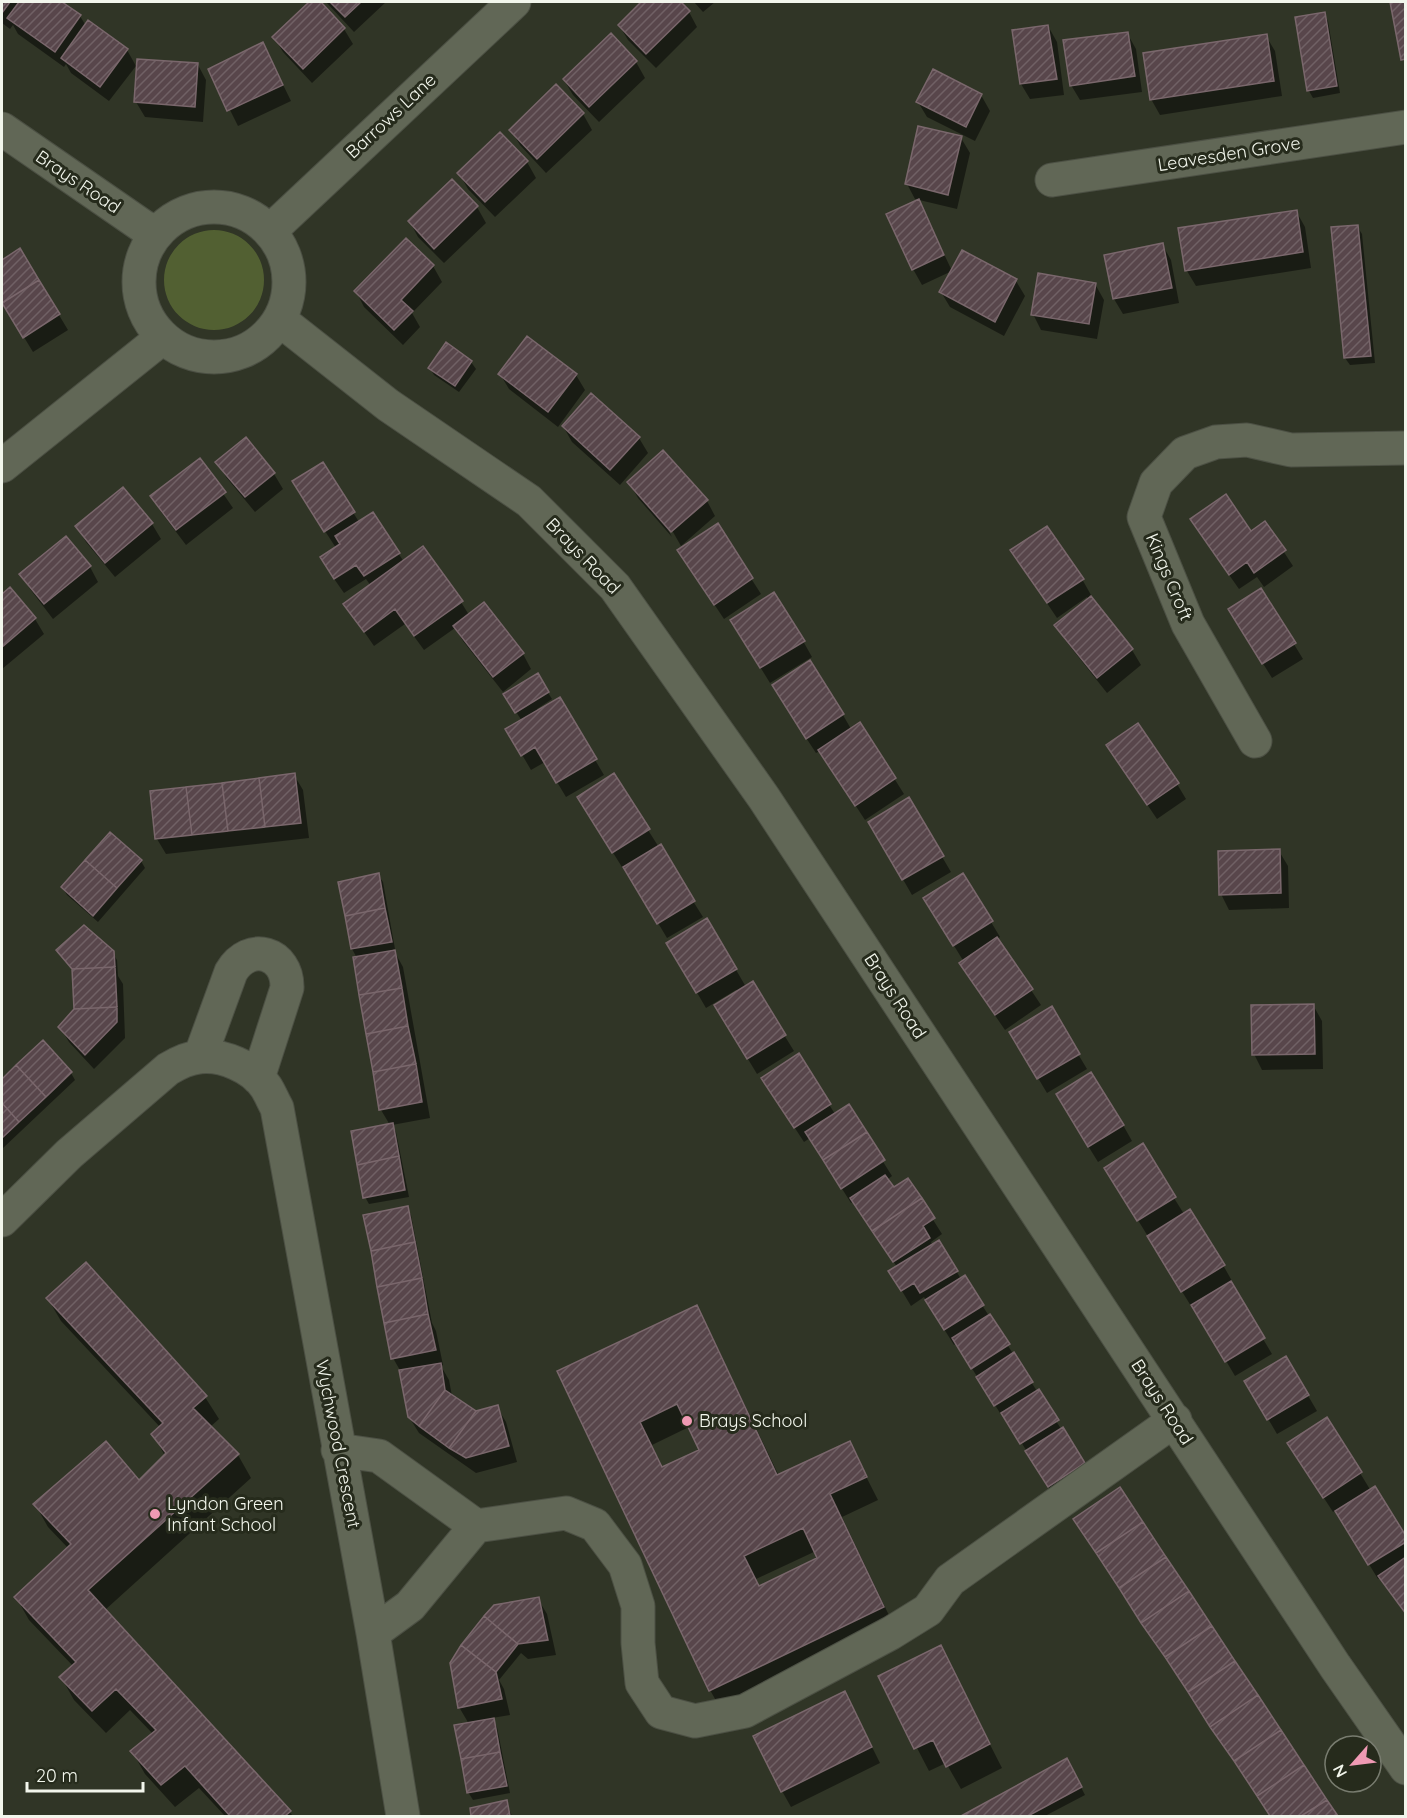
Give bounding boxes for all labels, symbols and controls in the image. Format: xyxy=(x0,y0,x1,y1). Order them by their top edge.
street label: Barrows Lane xyxy=(341,68,440,163)
street label: Leavesden Grove xyxy=(1156,131,1302,176)
street label: Brays Road xyxy=(31,145,125,218)
street label: Brays Road xyxy=(541,513,625,599)
street label: Kings Croft xyxy=(1141,530,1198,624)
street label: Brays Road xyxy=(859,949,932,1043)
street label: Brays Road xyxy=(1126,1355,1199,1449)
street label: Wychwood Crescent xyxy=(311,1358,366,1530)
place label: Brays School xyxy=(699,1409,807,1432)
marker: Brays School xyxy=(680,1414,694,1428)
place label: Lyndon Green Infant School xyxy=(167,1492,284,1536)
marker: Lyndon Green Infant School xyxy=(148,1507,162,1521)
north arrow xyxy=(1323,1734,1383,1794)
scale bar xyxy=(27,1755,142,1793)
text: N xyxy=(1328,1761,1351,1781)
text: 20 m xyxy=(36,1764,78,1787)

